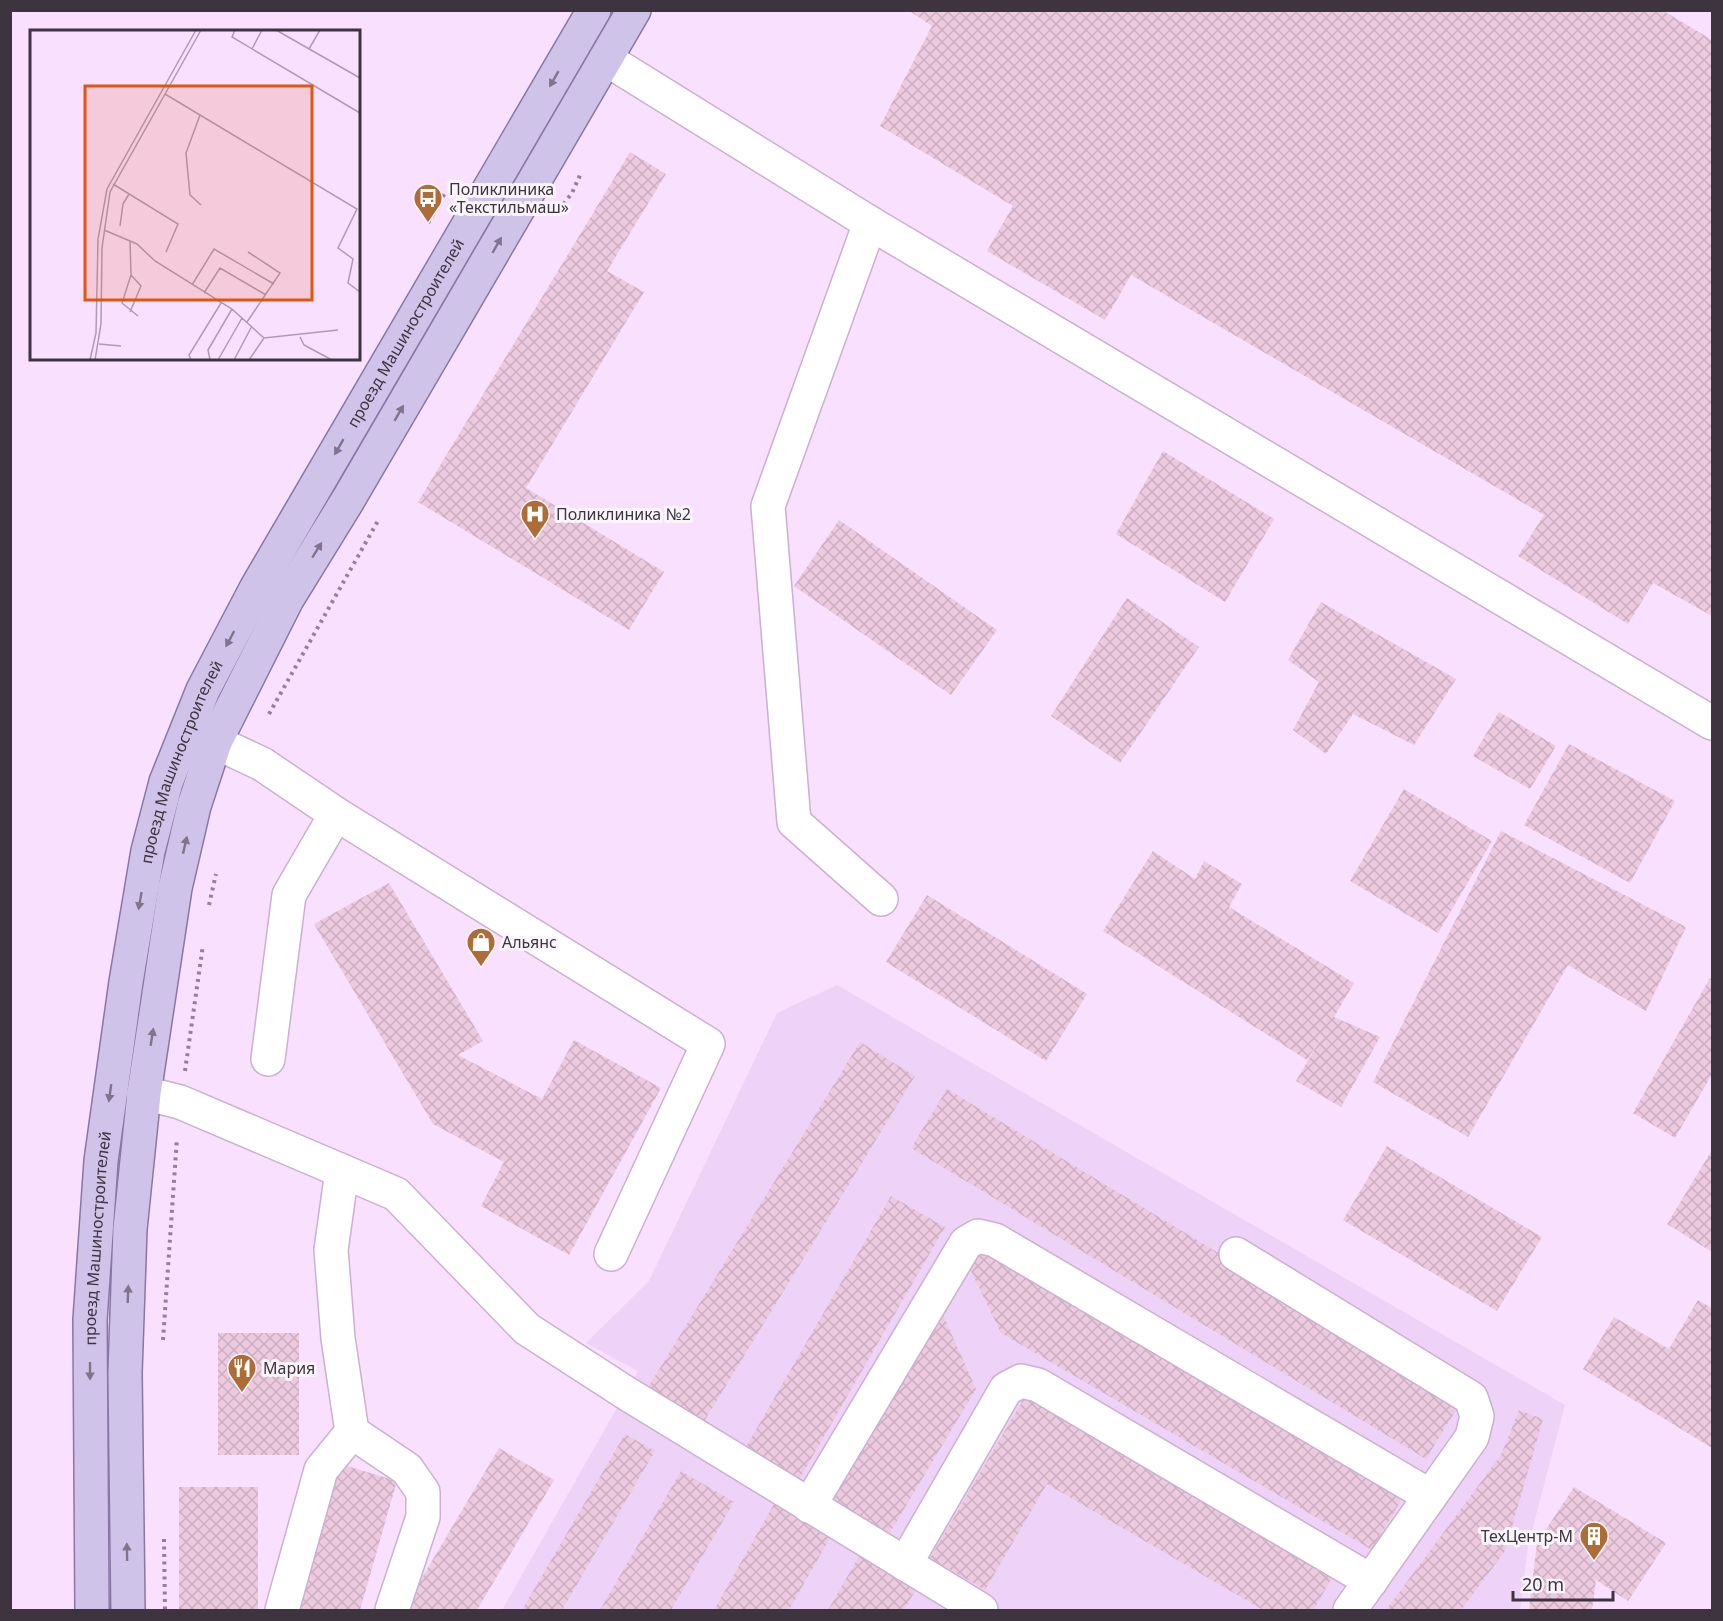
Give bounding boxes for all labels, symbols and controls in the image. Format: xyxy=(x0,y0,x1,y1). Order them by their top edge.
inset map xyxy=(30,30,360,360)
one-way arrow xyxy=(549,71,560,87)
place label: Поликлиника «Текстильмаш» xyxy=(449,178,569,218)
bus stop icon: Поликлиника «Текстильмаш» xyxy=(412,182,444,224)
street label: проезд Машиностроителей xyxy=(342,234,469,431)
one-way arrow xyxy=(492,236,502,253)
one-way arrow xyxy=(394,404,404,421)
one-way arrow xyxy=(334,439,344,456)
hospital icon: Поликлиника №2 xyxy=(519,498,551,540)
place label: Поликлиника №2 xyxy=(556,503,691,525)
one-way arrow xyxy=(312,542,323,558)
one-way arrow xyxy=(225,630,235,647)
street label: проезд Машиностроителей xyxy=(135,656,228,865)
one-way arrow xyxy=(180,836,190,854)
one-way arrow xyxy=(135,891,144,910)
shop icon: Альянс xyxy=(465,926,497,968)
place label: Альянс xyxy=(502,931,557,953)
one-way arrow xyxy=(148,1028,157,1047)
one-way arrow xyxy=(106,1084,115,1103)
street label: проезд Машиностроителей xyxy=(79,1130,116,1346)
one-way arrow xyxy=(123,1285,133,1304)
restaurant icon: Мария xyxy=(226,1352,258,1394)
place label: Мария xyxy=(263,1357,315,1379)
one-way arrow xyxy=(85,1362,95,1381)
building icon: ТехЦентр-М xyxy=(1578,1520,1610,1562)
place label: ТехЦентр-М xyxy=(1481,1525,1573,1547)
one-way arrow xyxy=(122,1543,132,1562)
scale bar xyxy=(1513,1564,1614,1602)
text: 20 m xyxy=(1522,1572,1564,1596)

